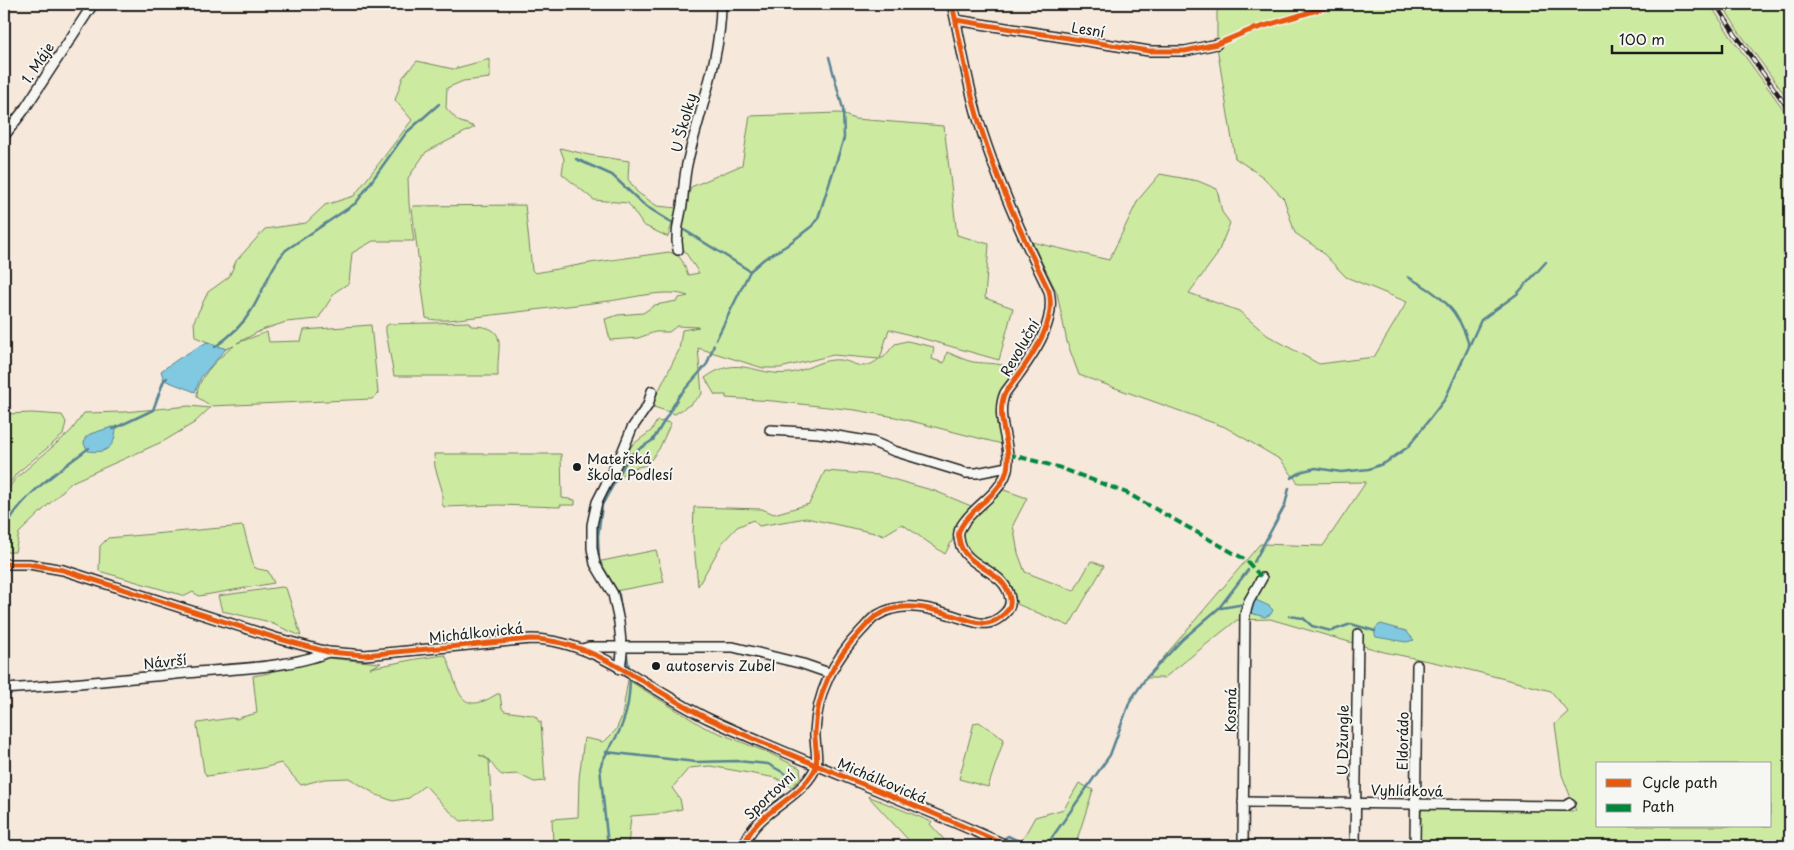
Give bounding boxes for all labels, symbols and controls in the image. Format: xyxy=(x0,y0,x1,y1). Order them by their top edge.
street label: Lesní xyxy=(1070,17,1106,42)
scale bar xyxy=(1612,22,1722,54)
text: 100 m xyxy=(1619,27,1665,50)
street label: 1. Máje xyxy=(16,38,59,88)
street label: U Školky xyxy=(666,91,702,155)
street label: Revoluční xyxy=(995,315,1044,380)
place label: Mateřská škola Podlesí xyxy=(587,448,673,485)
marker: Mateřská škola Podlesí xyxy=(571,461,583,473)
street label: Michálkovická xyxy=(428,617,525,648)
street label: Návrší xyxy=(142,649,188,674)
place label: autoservis Zubel xyxy=(666,655,775,676)
marker: autoservis Zubel xyxy=(650,660,662,672)
street label: Kosmá xyxy=(1220,687,1241,733)
street label: U Džungle xyxy=(1331,704,1354,776)
street label: Eldorádo xyxy=(1391,711,1414,771)
street label: Michálkovická xyxy=(834,752,930,809)
legend xyxy=(1596,762,1772,828)
street label: Sportovní xyxy=(739,765,800,824)
text: Cycle path xyxy=(1642,770,1718,793)
street label: Vyhlídková xyxy=(1371,779,1444,802)
text: Path xyxy=(1642,794,1674,817)

